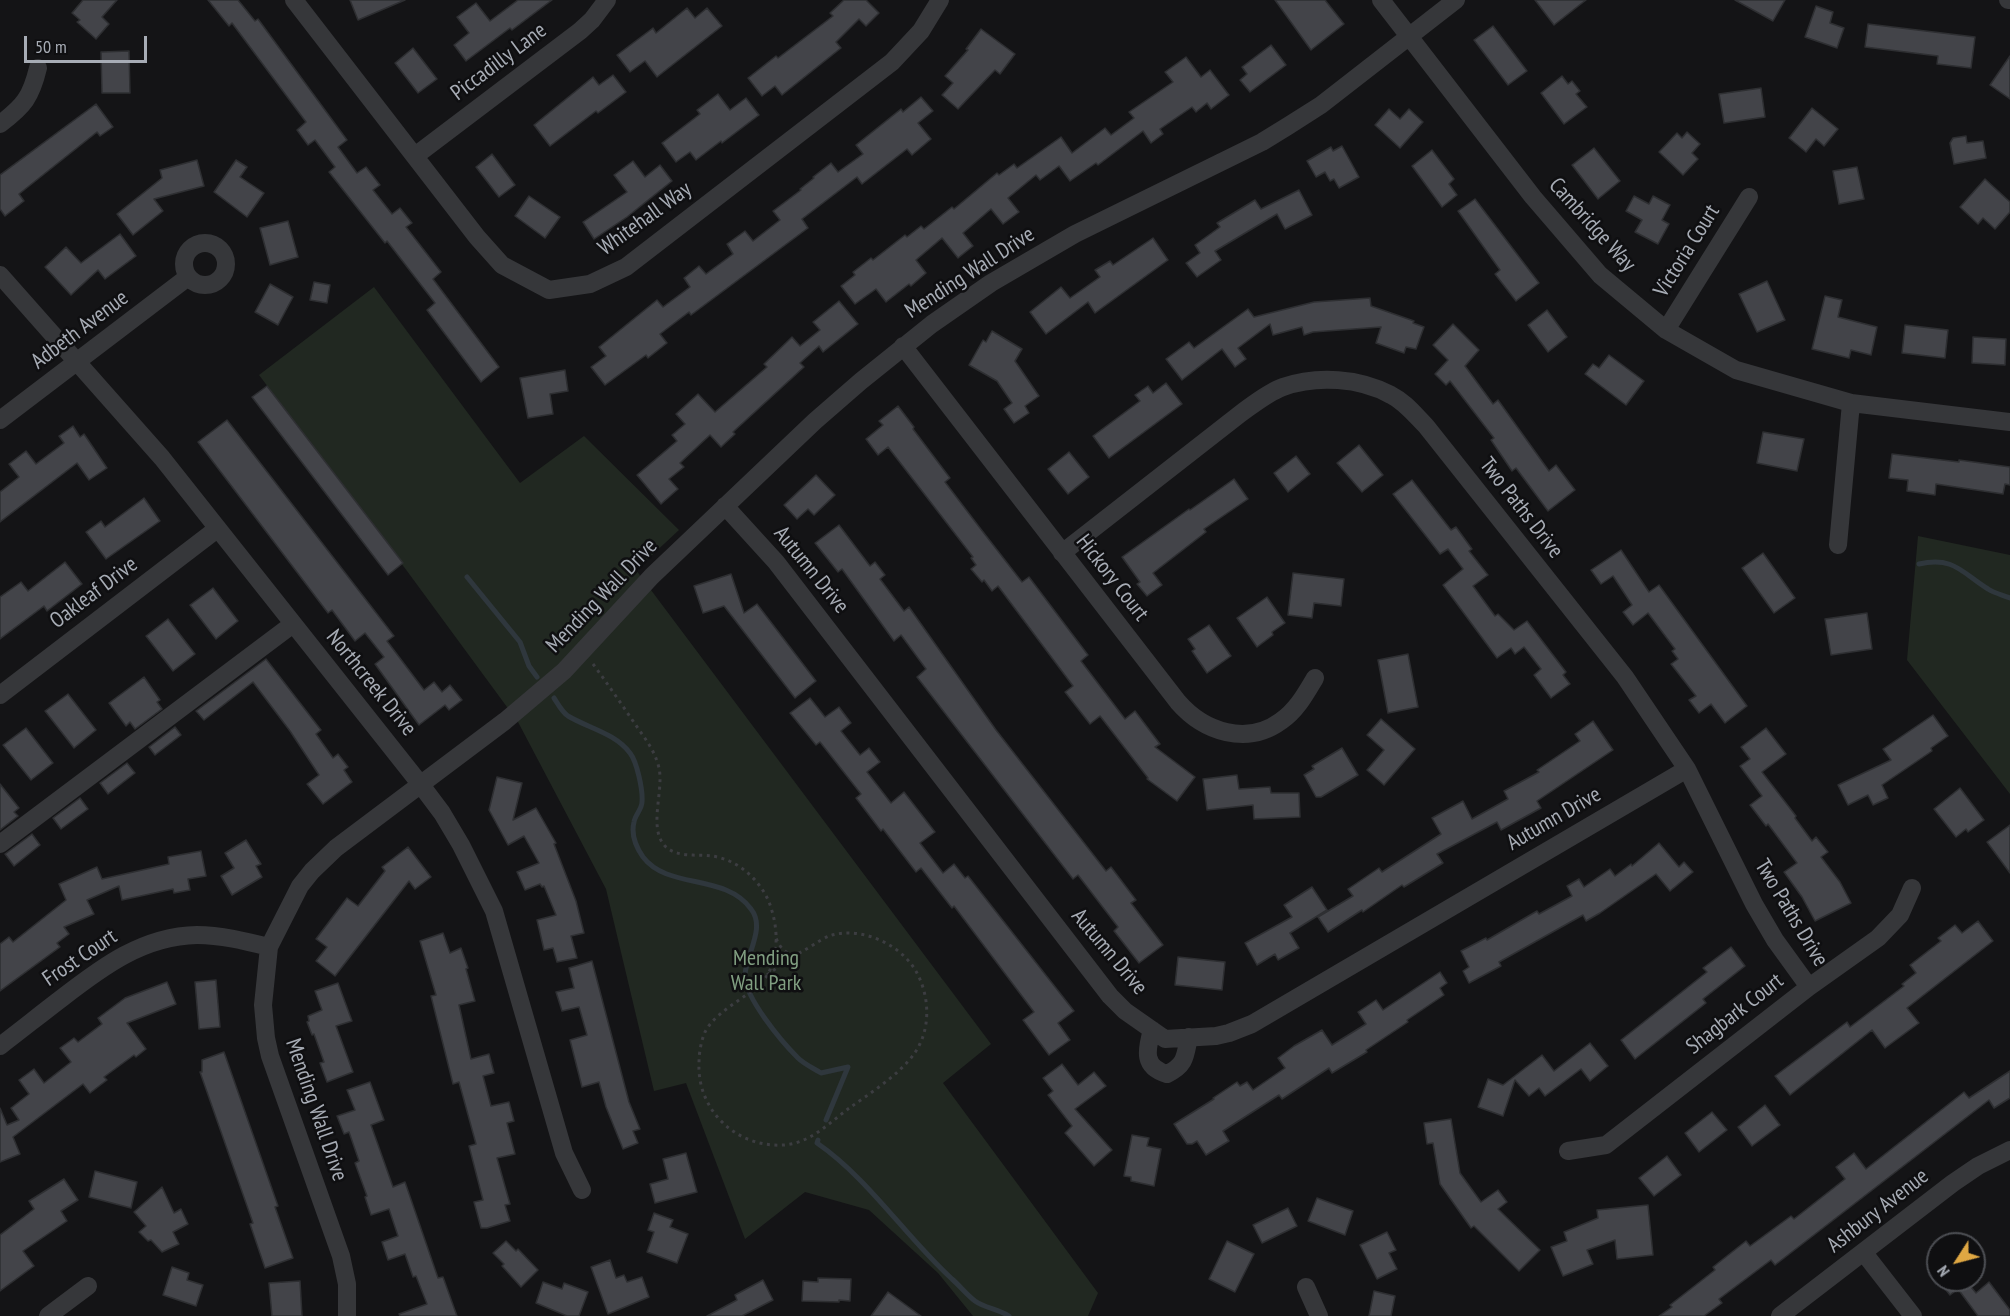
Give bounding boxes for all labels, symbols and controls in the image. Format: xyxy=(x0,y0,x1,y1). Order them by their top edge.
street label: Piccadilly Lane xyxy=(446,18,552,106)
scale bar xyxy=(27,24,150,62)
text: 50 m xyxy=(35,35,67,58)
street label: Cambridge Way xyxy=(1543,173,1641,277)
street label: Whitehall Way xyxy=(593,176,697,262)
street label: Victoria Court xyxy=(1648,200,1726,302)
street label: Mending Wall Drive xyxy=(900,221,1040,325)
street label: Adbeth Avenue xyxy=(26,285,134,375)
street label: Two Paths Drive xyxy=(1474,452,1568,564)
street label: Autumn Drive xyxy=(768,521,854,619)
street label: Hickory Court xyxy=(1070,530,1154,626)
street label: Mending Wall Drive xyxy=(541,533,663,659)
street label: Oakleaf Drive xyxy=(45,552,143,634)
street label: Northcreek Drive xyxy=(320,625,422,741)
street label: Autumn Drive xyxy=(1502,782,1606,856)
street label: Two Paths Drive xyxy=(1749,855,1833,971)
street label: Autumn Drive xyxy=(1065,904,1153,1000)
street label: Frost Court xyxy=(38,924,122,992)
park label: Mending Wall Park xyxy=(731,946,801,998)
street label: Shagbark Court xyxy=(1681,968,1789,1060)
street label: Mending Wall Drive xyxy=(279,1035,353,1185)
street label: Ashbury Avenue xyxy=(1822,1163,1934,1259)
north arrow xyxy=(1926,1232,1986,1292)
text: N xyxy=(1932,1262,1954,1281)

